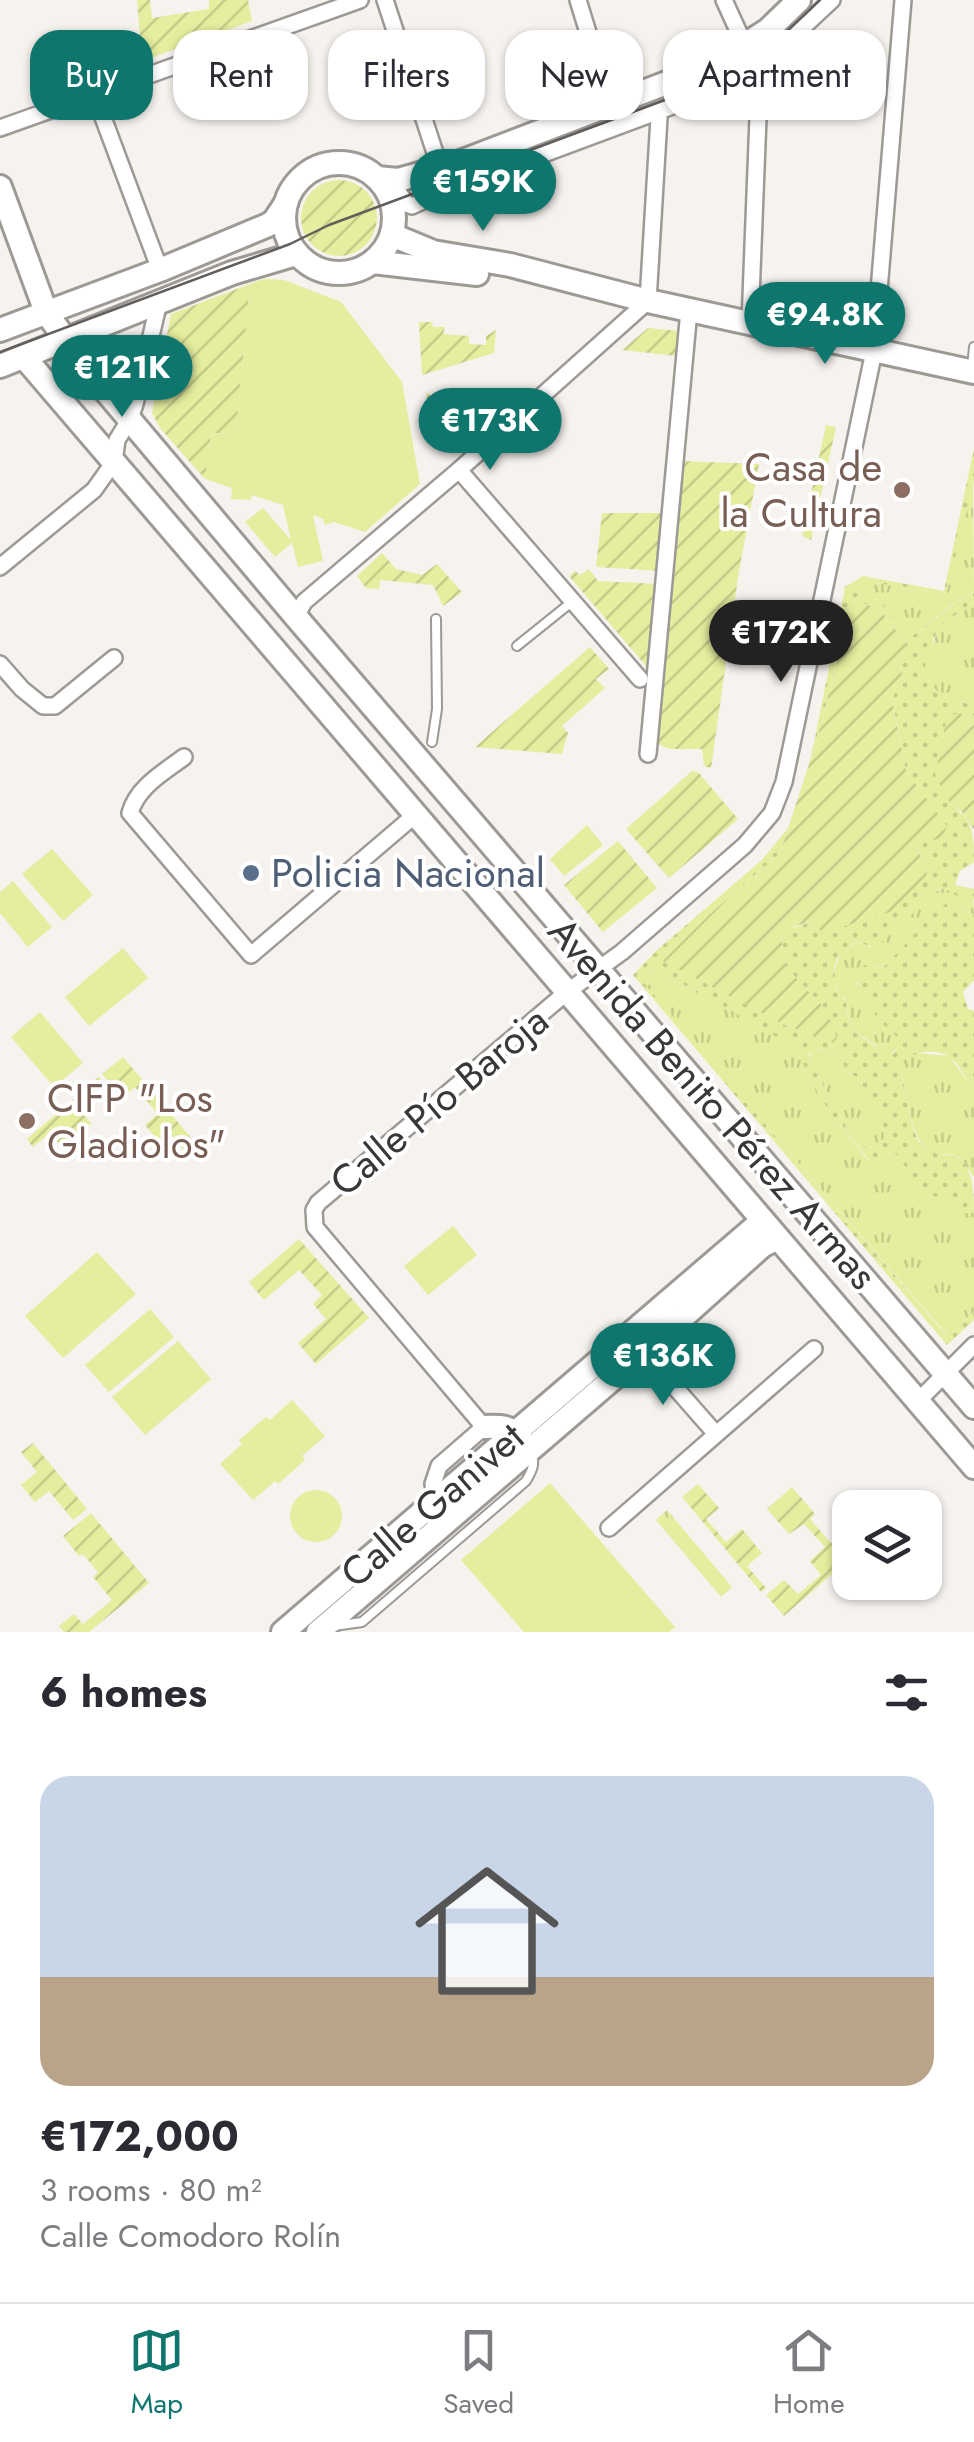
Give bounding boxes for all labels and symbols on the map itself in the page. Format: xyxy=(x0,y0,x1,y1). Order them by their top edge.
pin: €159K xyxy=(413,149,553,234)
pin: €94.8K xyxy=(744,282,906,367)
pin: €121K xyxy=(52,335,192,420)
pin: €173K xyxy=(420,388,560,473)
place label: Casa de la Cultura xyxy=(720,438,882,542)
marker: Casa de la Cultura xyxy=(891,479,913,501)
pin: €172K xyxy=(711,600,851,685)
place label: Policia Nacional xyxy=(271,844,545,902)
marker: Policia Nacional xyxy=(240,862,262,884)
street label: Avenida Benito Pérez Armas xyxy=(535,904,891,1302)
street label: Calle Pío Baroja xyxy=(317,992,561,1210)
place label: CIFP "Los Gladiolos" xyxy=(47,1069,226,1173)
marker: CIFP "Los Gladiolos" xyxy=(16,1110,38,1132)
pin: €136K xyxy=(593,1323,733,1408)
street label: Calle Ganivet xyxy=(328,1409,537,1601)

